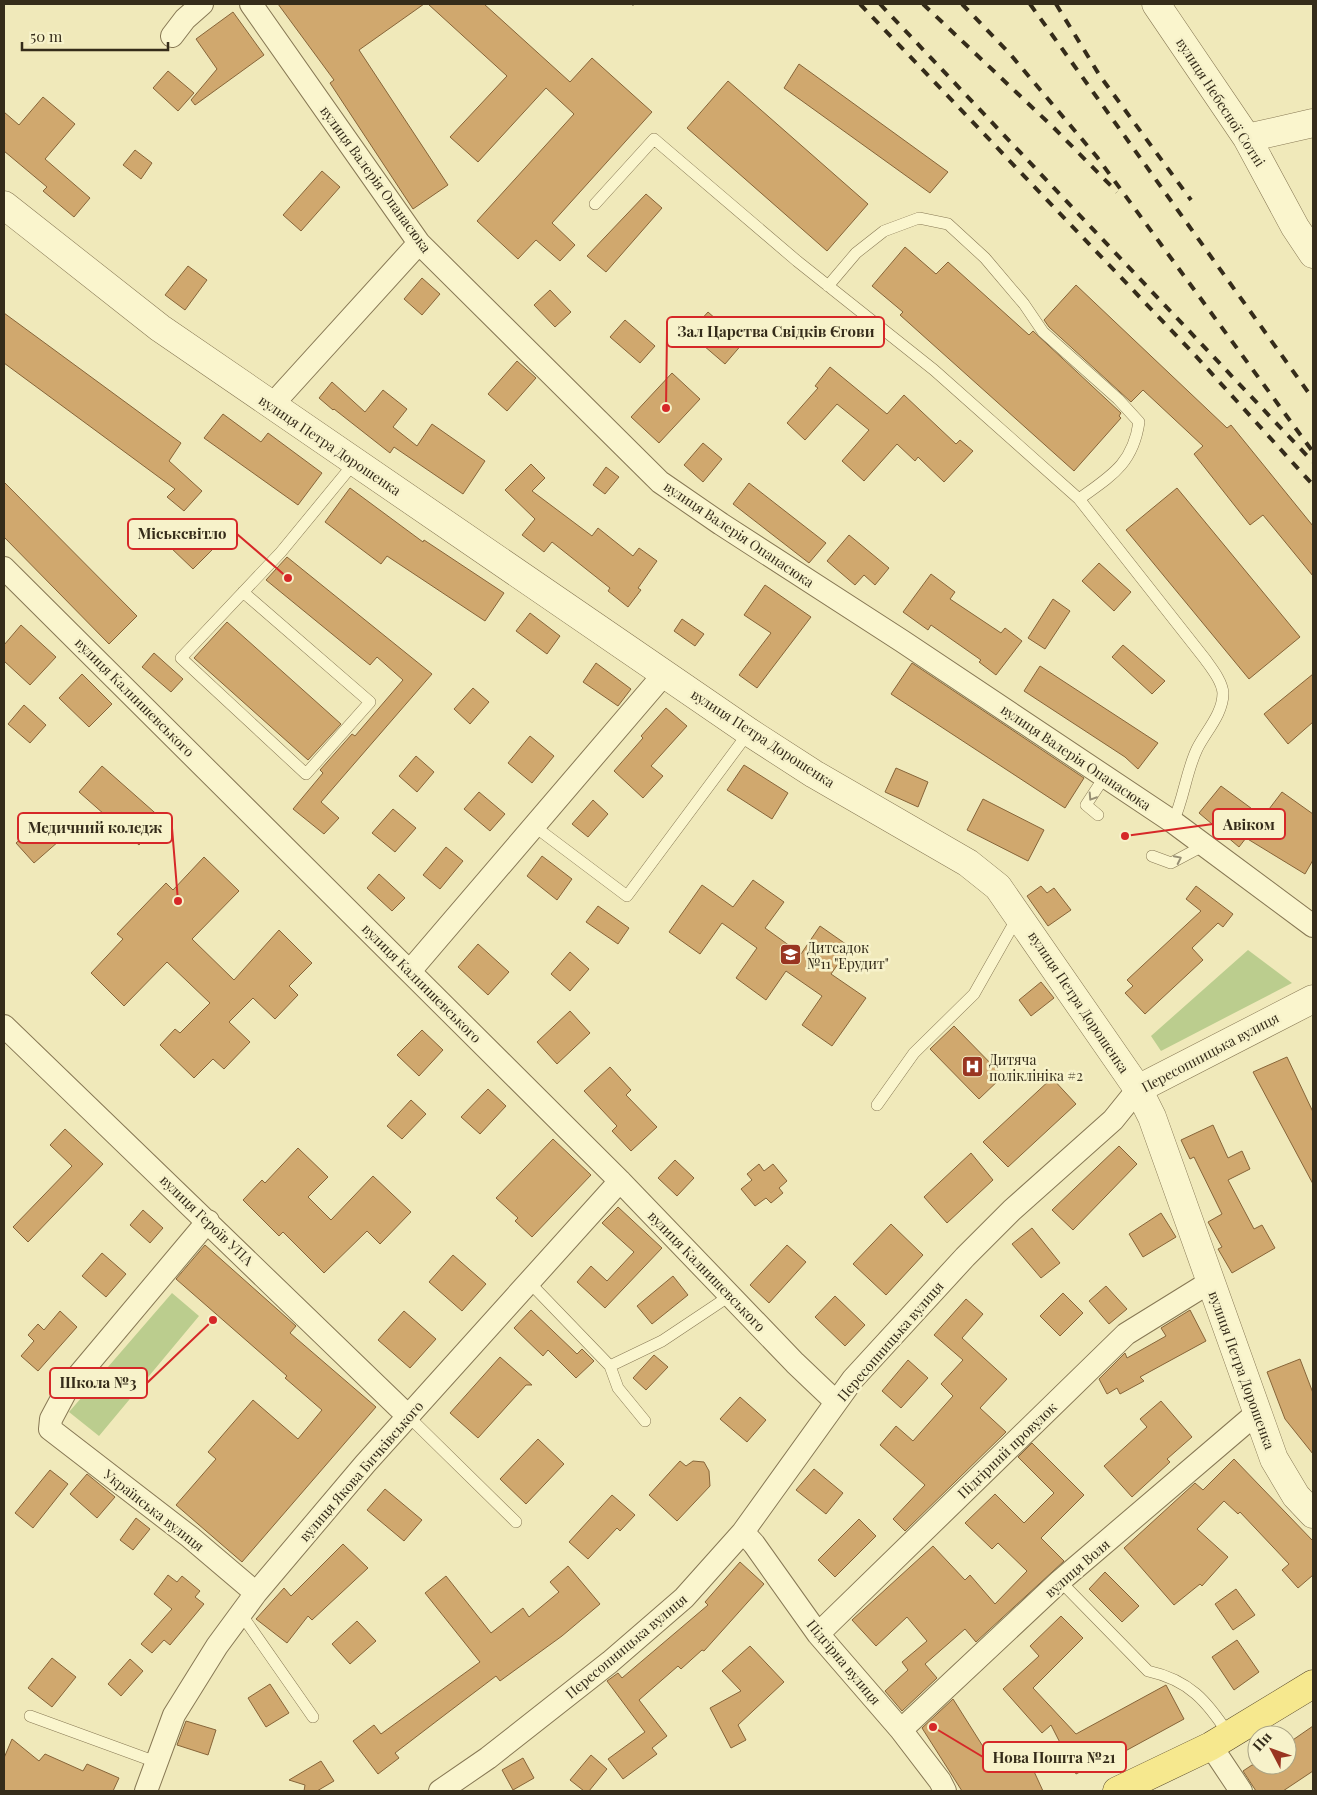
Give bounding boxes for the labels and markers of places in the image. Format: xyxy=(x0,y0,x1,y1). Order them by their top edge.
callout: Зал Царства Свідків Єгови xyxy=(667,317,884,347)
callout: Міськсвітло xyxy=(128,519,237,549)
callout: Авіком xyxy=(1213,809,1285,839)
callout: Медичний коледж xyxy=(18,813,172,843)
place label: Дитсадок №11 "Ерудит" xyxy=(807,938,889,973)
school or university icon: Дитсадок №11 "Ерудит" xyxy=(779,943,803,967)
place label: Дитяча поліклініка #2 xyxy=(989,1050,1083,1085)
hospital icon: Дитяча поліклініка #2 xyxy=(961,1055,985,1079)
callout: Школа №3 xyxy=(50,1368,147,1398)
callout: Нова Пошта №21 xyxy=(983,1742,1126,1772)

